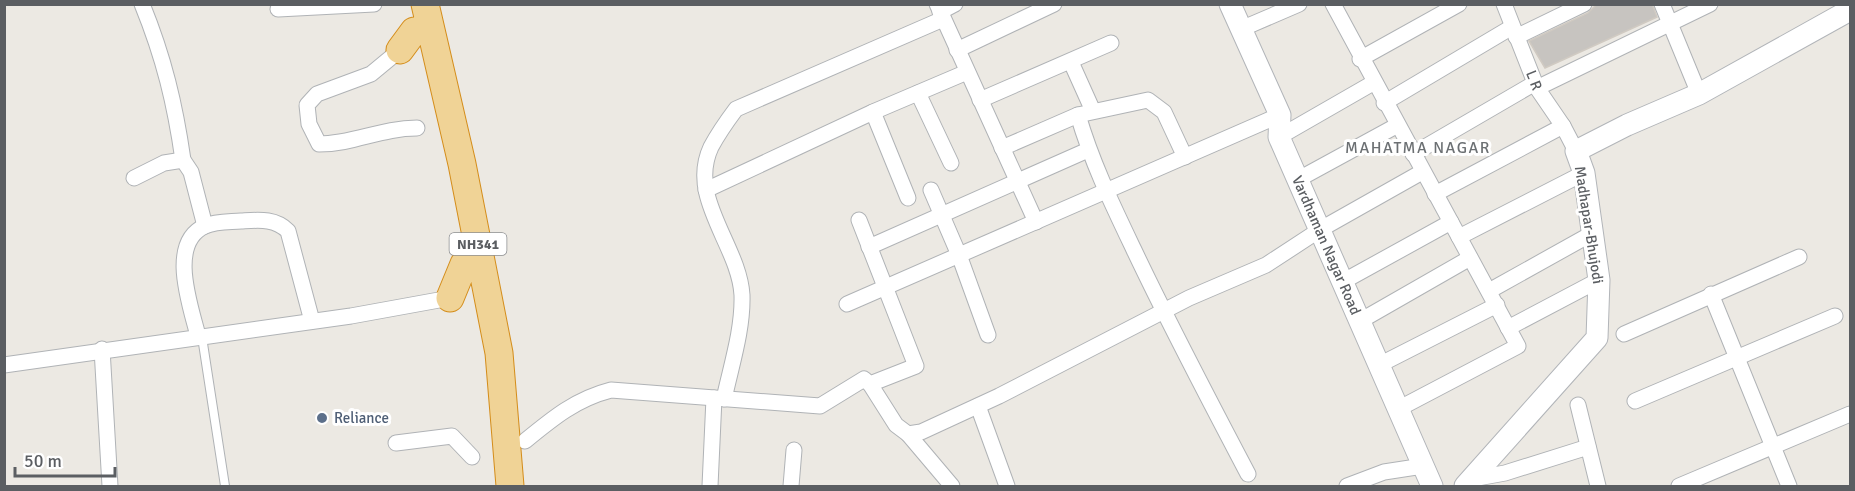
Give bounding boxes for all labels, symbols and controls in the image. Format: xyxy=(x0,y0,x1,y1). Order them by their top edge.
street label: L R xyxy=(1522,68,1546,93)
district label: MAHATMA NAGAR xyxy=(1345,138,1491,158)
street label: Madhapar-Bhujodi xyxy=(1571,165,1607,285)
street label: Vardhaman Nagar Road xyxy=(1288,173,1365,318)
road number: NH341 xyxy=(450,233,506,255)
place label: Reliance xyxy=(334,409,389,427)
marker: Reliance xyxy=(315,411,329,425)
scale bar xyxy=(15,440,116,478)
text: 50 m xyxy=(24,450,62,472)

